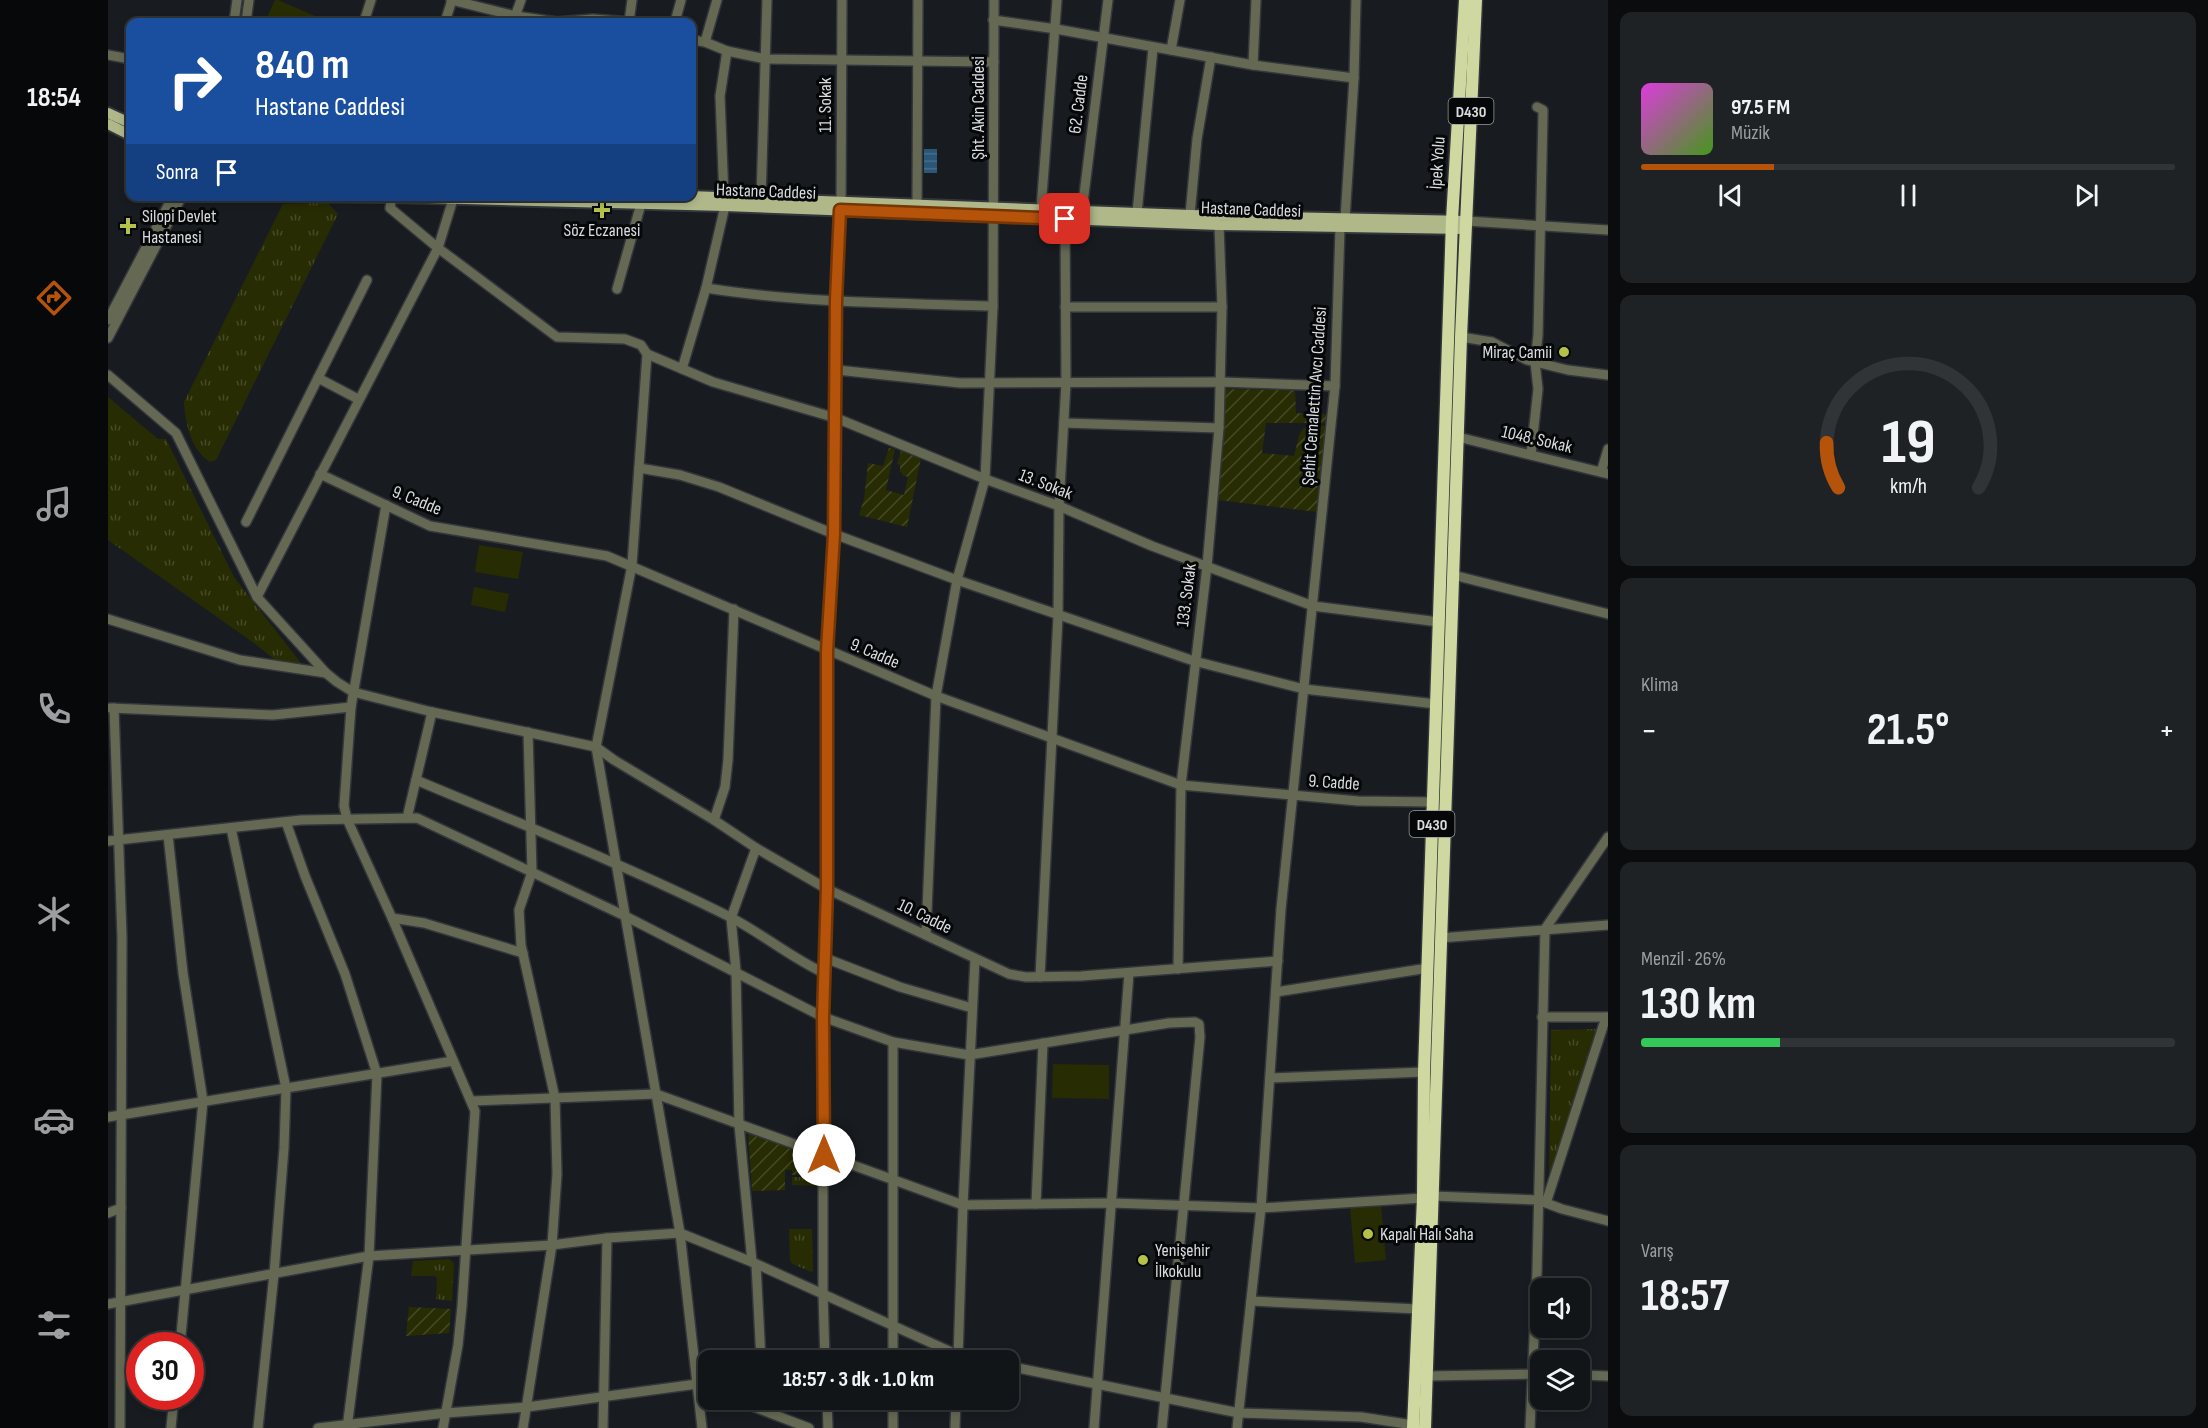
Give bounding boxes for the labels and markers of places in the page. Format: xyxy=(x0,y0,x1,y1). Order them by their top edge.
pin xyxy=(1039,193,1090,244)
marker: Söz Eczanesi xyxy=(595,203,609,217)
place label: Silopi Devlet Hastanesi xyxy=(142,206,217,248)
marker: Silopi Devlet Hastanesi xyxy=(119,217,137,235)
place label: Söz Eczanesi xyxy=(564,220,640,241)
place label: Miraç Camii xyxy=(1482,342,1552,363)
marker: Miraç Camii xyxy=(1557,345,1571,359)
place label: Kapalı Halı Saha xyxy=(1380,1224,1474,1245)
marker: Kapalı Halı Saha xyxy=(1361,1227,1375,1241)
place label: Yenişehir İlkokulu xyxy=(1155,1240,1210,1282)
marker: Yenişehir İlkokulu xyxy=(1136,1253,1150,1267)

